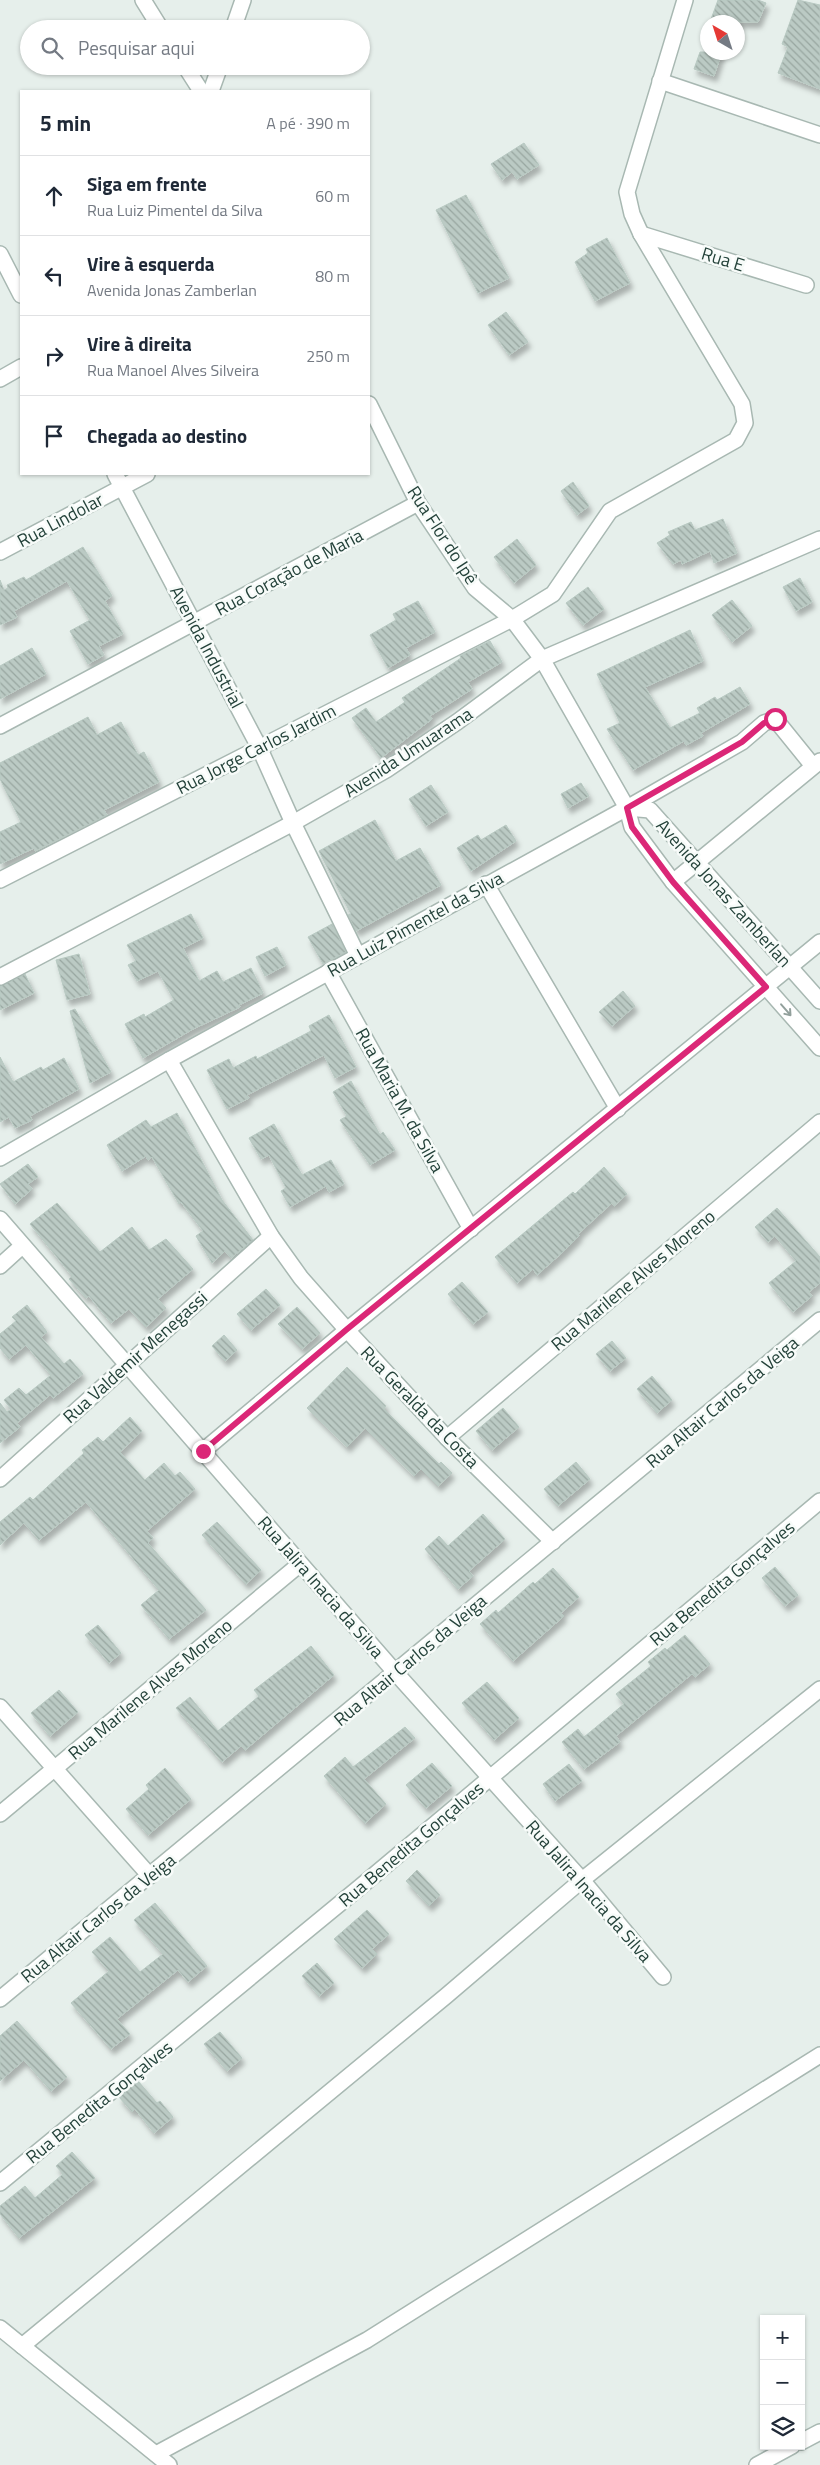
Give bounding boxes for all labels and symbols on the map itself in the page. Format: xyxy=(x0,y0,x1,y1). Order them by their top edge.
north arrow xyxy=(700,15,745,60)
street label: Rua E xyxy=(698,240,748,278)
street label: Rua Flor do Ipê xyxy=(401,480,485,590)
street label: Rua Lindolar xyxy=(12,486,108,554)
street label: Rua Coração de Maria xyxy=(210,522,368,622)
street label: Avenida Industrial xyxy=(163,581,251,713)
street label: Rua Jorge Carlos Jardim xyxy=(171,697,341,801)
street label: Avenida Umuarama xyxy=(338,700,478,804)
route start xyxy=(764,708,787,731)
street label: Avenida Jonas Zamberlan xyxy=(650,813,798,973)
street label: Rua Luiz Pimentel da Silva xyxy=(322,864,508,984)
one-way arrow xyxy=(780,1003,792,1016)
street label: Rua Maria M. da Silva xyxy=(349,1023,451,1177)
street label: Rua Marilene Alves Moreno xyxy=(545,1203,721,1357)
street label: Rua Valdemir Menegassi xyxy=(57,1285,213,1429)
street label: Rua Altair Carlos da Veiga xyxy=(640,1330,804,1474)
street label: Rua Geralda da Costa xyxy=(354,1340,486,1474)
route end xyxy=(192,1440,215,1463)
street label: Rua Jalira Inacia da Silva xyxy=(251,1510,391,1664)
street label: Rua Benedita Gonçalves xyxy=(643,1514,801,1652)
street label: Rua Altair Carlos da Veiga xyxy=(328,1588,492,1732)
street label: Rua Marilene Alves Moreno xyxy=(62,1612,238,1766)
street label: Rua Benedita Gonçalves xyxy=(332,1775,490,1913)
street label: Rua Jalira Inacia da Silva xyxy=(519,1814,659,1968)
street label: Rua Altair Carlos da Veiga xyxy=(15,1847,181,1989)
street label: Rua Benedita Gonçalves xyxy=(20,2034,178,2170)

